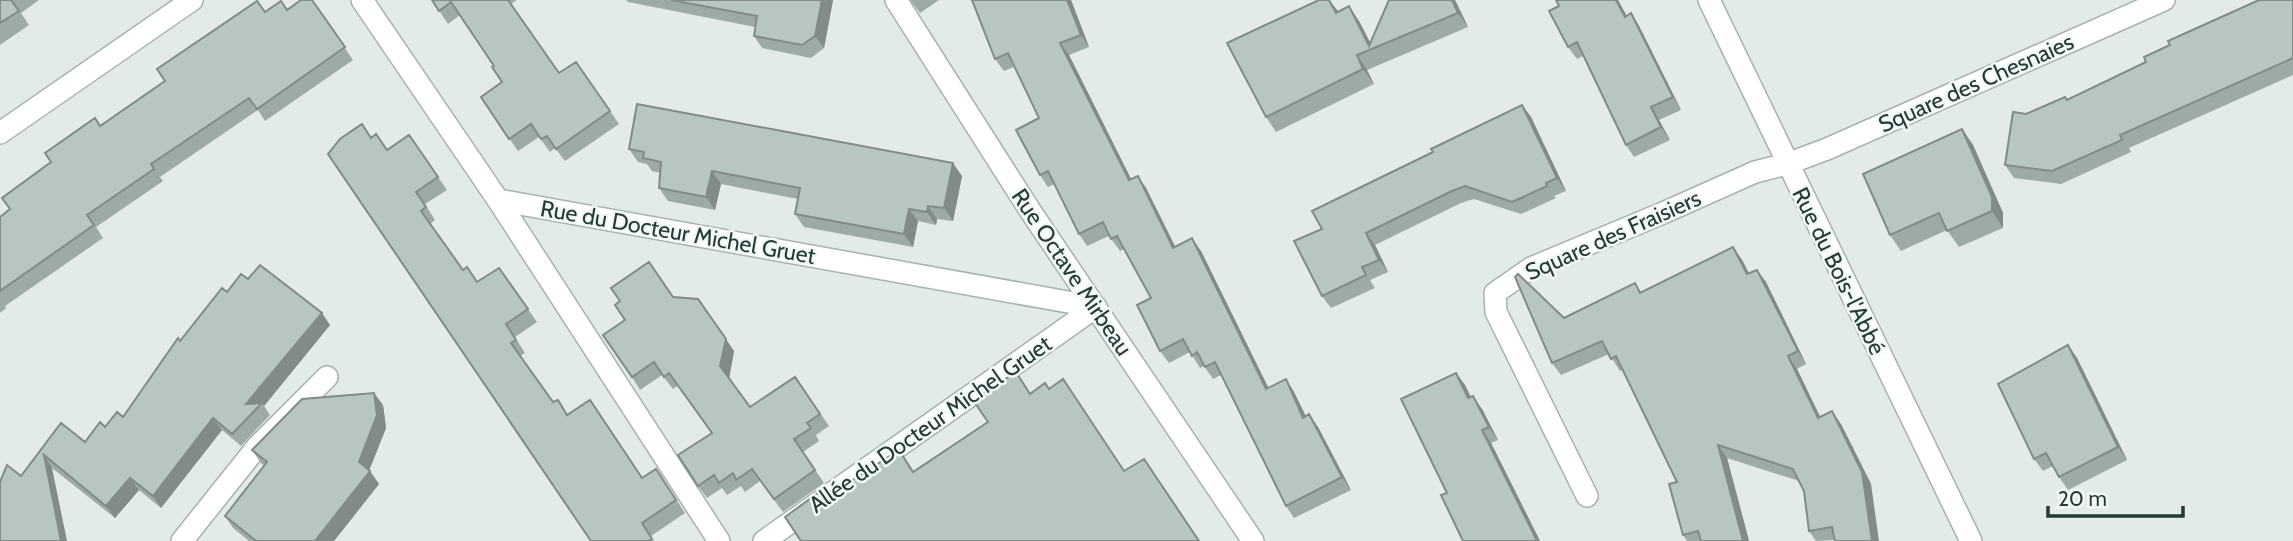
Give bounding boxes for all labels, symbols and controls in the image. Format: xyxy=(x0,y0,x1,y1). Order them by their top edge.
street label: Square des Chesnaies xyxy=(1874,27,2078,139)
street label: Rue Octave Mirbeau xyxy=(1006,183,1138,361)
street label: Rue du Bois-l'Abbé xyxy=(1786,183,1892,359)
street label: Square des Fraisiers xyxy=(1521,184,1705,286)
street label: Rue du Docteur Michel Gruet xyxy=(538,194,818,270)
street label: Allée du Docteur Michel Gruet xyxy=(803,329,1057,519)
scale bar xyxy=(2048,475,2183,518)
text: 20 m xyxy=(2058,486,2107,511)

